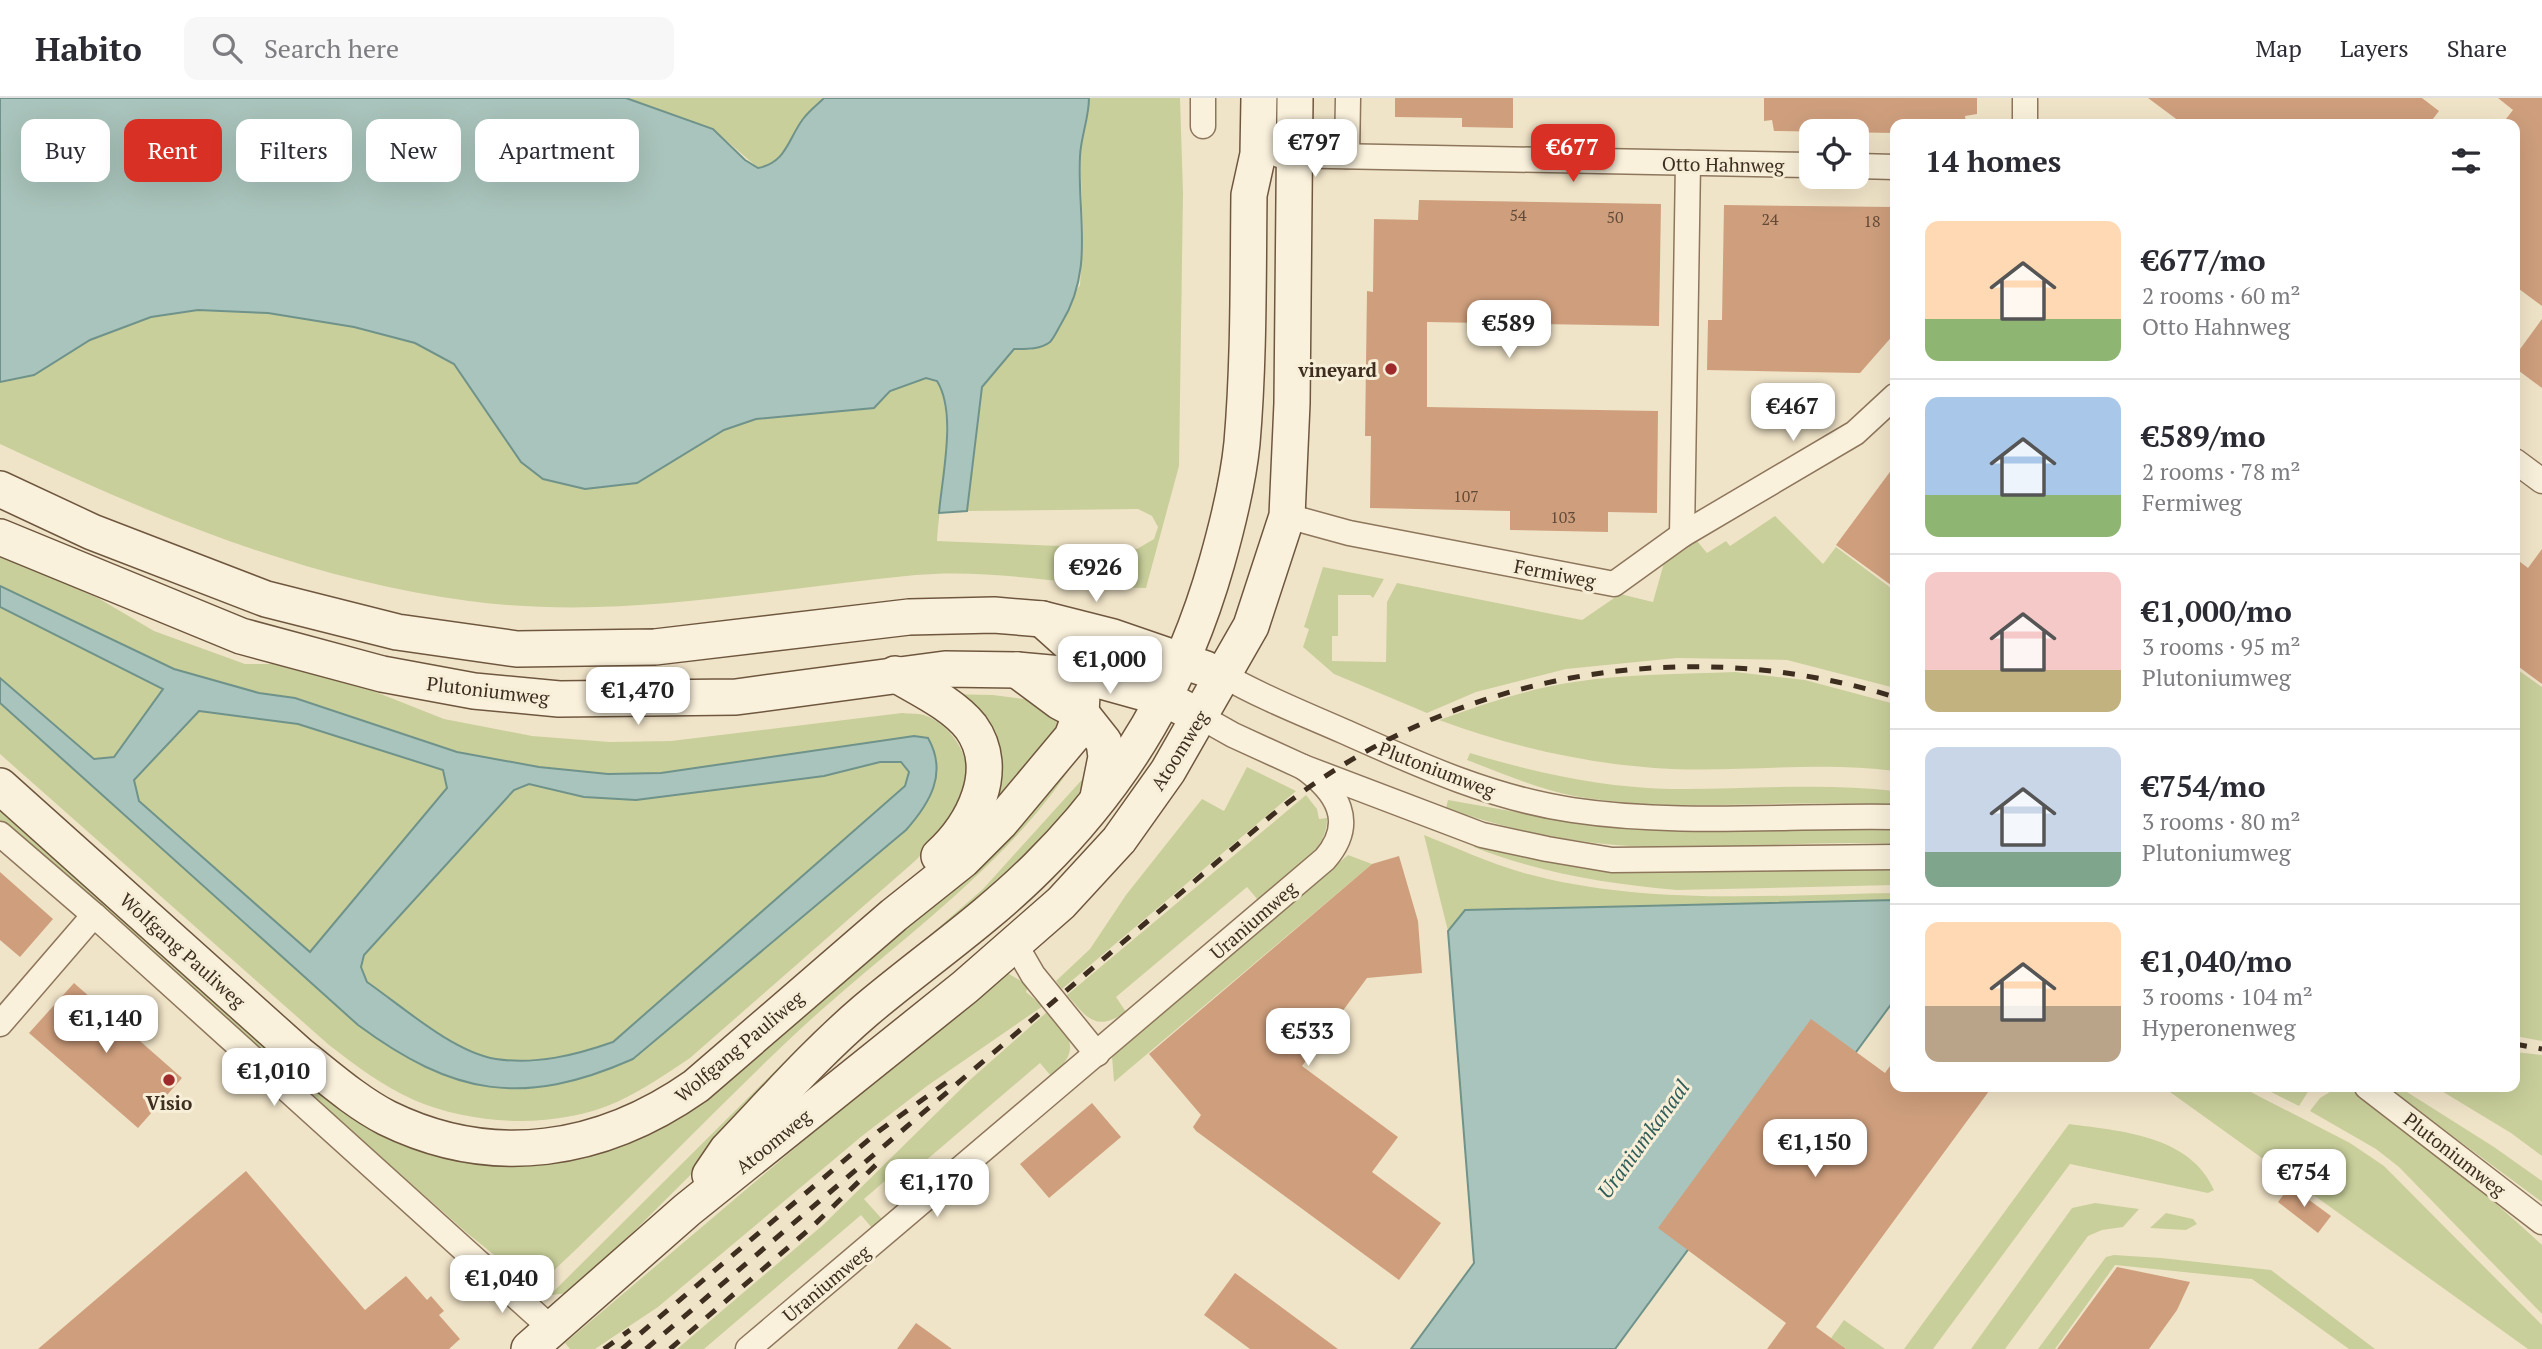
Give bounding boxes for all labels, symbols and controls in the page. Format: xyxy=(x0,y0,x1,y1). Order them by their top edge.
search box xyxy=(184,17,674,80)
text: Habito xyxy=(35,27,142,70)
icon: search xyxy=(208,29,246,67)
text: Search here xyxy=(264,31,399,65)
text: Map xyxy=(2255,32,2302,64)
text: Layers xyxy=(2340,32,2409,64)
text: Share xyxy=(2447,32,2507,64)
chip: Buy xyxy=(21,119,110,182)
chip: Rent xyxy=(124,119,222,182)
chip: Filters xyxy=(236,119,352,182)
chip: New xyxy=(366,119,461,182)
chip: Apartment xyxy=(475,119,639,182)
map controls xyxy=(1799,119,1869,189)
button: locate xyxy=(1799,119,1869,189)
pin: €797 xyxy=(1274,120,1356,179)
pin: €677 xyxy=(1532,125,1614,184)
text: €797 xyxy=(1289,126,1341,157)
text: €677 xyxy=(1547,131,1599,162)
text: 14 homes xyxy=(1925,141,2061,181)
icon: filters xyxy=(2447,142,2485,180)
street label: Otto Hahnweg xyxy=(1662,150,1785,178)
house number: 54 xyxy=(1509,204,1527,226)
house number: 50 xyxy=(1606,206,1624,228)
house number: 24 xyxy=(1761,208,1779,230)
house number: 18 xyxy=(1863,210,1881,232)
text: €677/mo xyxy=(2142,240,2266,280)
icon: home xyxy=(1981,249,2065,333)
text: 2 rooms · 60 m² xyxy=(2142,280,2301,311)
pin: €589 xyxy=(1468,300,1550,360)
text: €589 xyxy=(1483,307,1535,338)
text: Otto Hahnweg xyxy=(2142,311,2290,342)
place label: vineyard xyxy=(1297,357,1378,382)
marker: vineyard xyxy=(1383,361,1399,377)
pin: €467 xyxy=(1752,384,1834,443)
text: €467 xyxy=(1767,390,1819,421)
text: €589/mo xyxy=(2142,416,2266,456)
icon: home xyxy=(1981,425,2065,509)
text: 2 rooms · 78 m² xyxy=(2142,456,2301,487)
house number: 107 xyxy=(1453,485,1479,507)
text: Fermiweg xyxy=(2142,487,2242,518)
house number: 103 xyxy=(1550,506,1576,528)
pin: €926 xyxy=(1055,545,1137,604)
text: €926 xyxy=(1070,551,1122,582)
street label: Fermiweg xyxy=(1512,553,1599,593)
text: €1,000/mo xyxy=(2142,591,2292,631)
icon: home xyxy=(1981,600,2065,684)
text: 3 rooms · 95 m² xyxy=(2142,631,2301,662)
pin: €1,000 xyxy=(1053,636,1167,696)
text: €1,000 xyxy=(1074,643,1146,674)
text: Plutoniumweg xyxy=(2142,662,2291,693)
pin: €1,470 xyxy=(581,668,695,727)
street label: Plutoniumweg xyxy=(425,670,552,710)
text: €1,470 xyxy=(602,674,674,705)
street label: Atoomweg xyxy=(1145,704,1214,795)
street label: Plutoniumweg xyxy=(1375,735,1500,803)
text: €754/mo xyxy=(2142,766,2266,806)
icon: home xyxy=(1981,775,2065,859)
text: 3 rooms · 80 m² xyxy=(2142,806,2301,837)
text: Plutoniumweg xyxy=(2142,837,2291,868)
street label: Uraniumweg xyxy=(1204,875,1302,965)
street label: Wolfgang Pauliweg xyxy=(115,887,252,1014)
text: €1,040/mo xyxy=(2142,941,2292,981)
icon: home xyxy=(1981,950,2065,1034)
text: 3 rooms · 104 m² xyxy=(2142,981,2313,1012)
street label: Wolfgang Pauliweg xyxy=(669,984,809,1107)
pin: €1,140 xyxy=(49,996,163,1055)
text: €1,140 xyxy=(70,1002,142,1033)
pin: €533 xyxy=(1267,1009,1349,1068)
text: Hyperonenweg xyxy=(2142,1012,2296,1043)
text: €533 xyxy=(1282,1015,1334,1046)
pin: €1,010 xyxy=(217,1048,331,1108)
text: €1,010 xyxy=(238,1055,310,1086)
marker: Visio xyxy=(161,1072,177,1088)
water label: Uraniumkanaal xyxy=(1591,1074,1696,1204)
place label: Visio xyxy=(146,1090,192,1115)
street label: Atoomweg xyxy=(730,1102,816,1179)
street label: Plutoniumweg xyxy=(2399,1106,2512,1202)
pin: €1,150 xyxy=(1758,1119,1872,1179)
text: €1,150 xyxy=(1779,1126,1851,1157)
pin: €754 xyxy=(2263,1150,2345,1209)
text: €754 xyxy=(2278,1156,2330,1187)
pin: €1,170 xyxy=(880,1160,994,1219)
text: €1,170 xyxy=(901,1166,973,1197)
street label: Uraniumweg xyxy=(777,1238,876,1327)
pin: €1,040 xyxy=(445,1256,559,1315)
text: €1,040 xyxy=(466,1262,538,1293)

